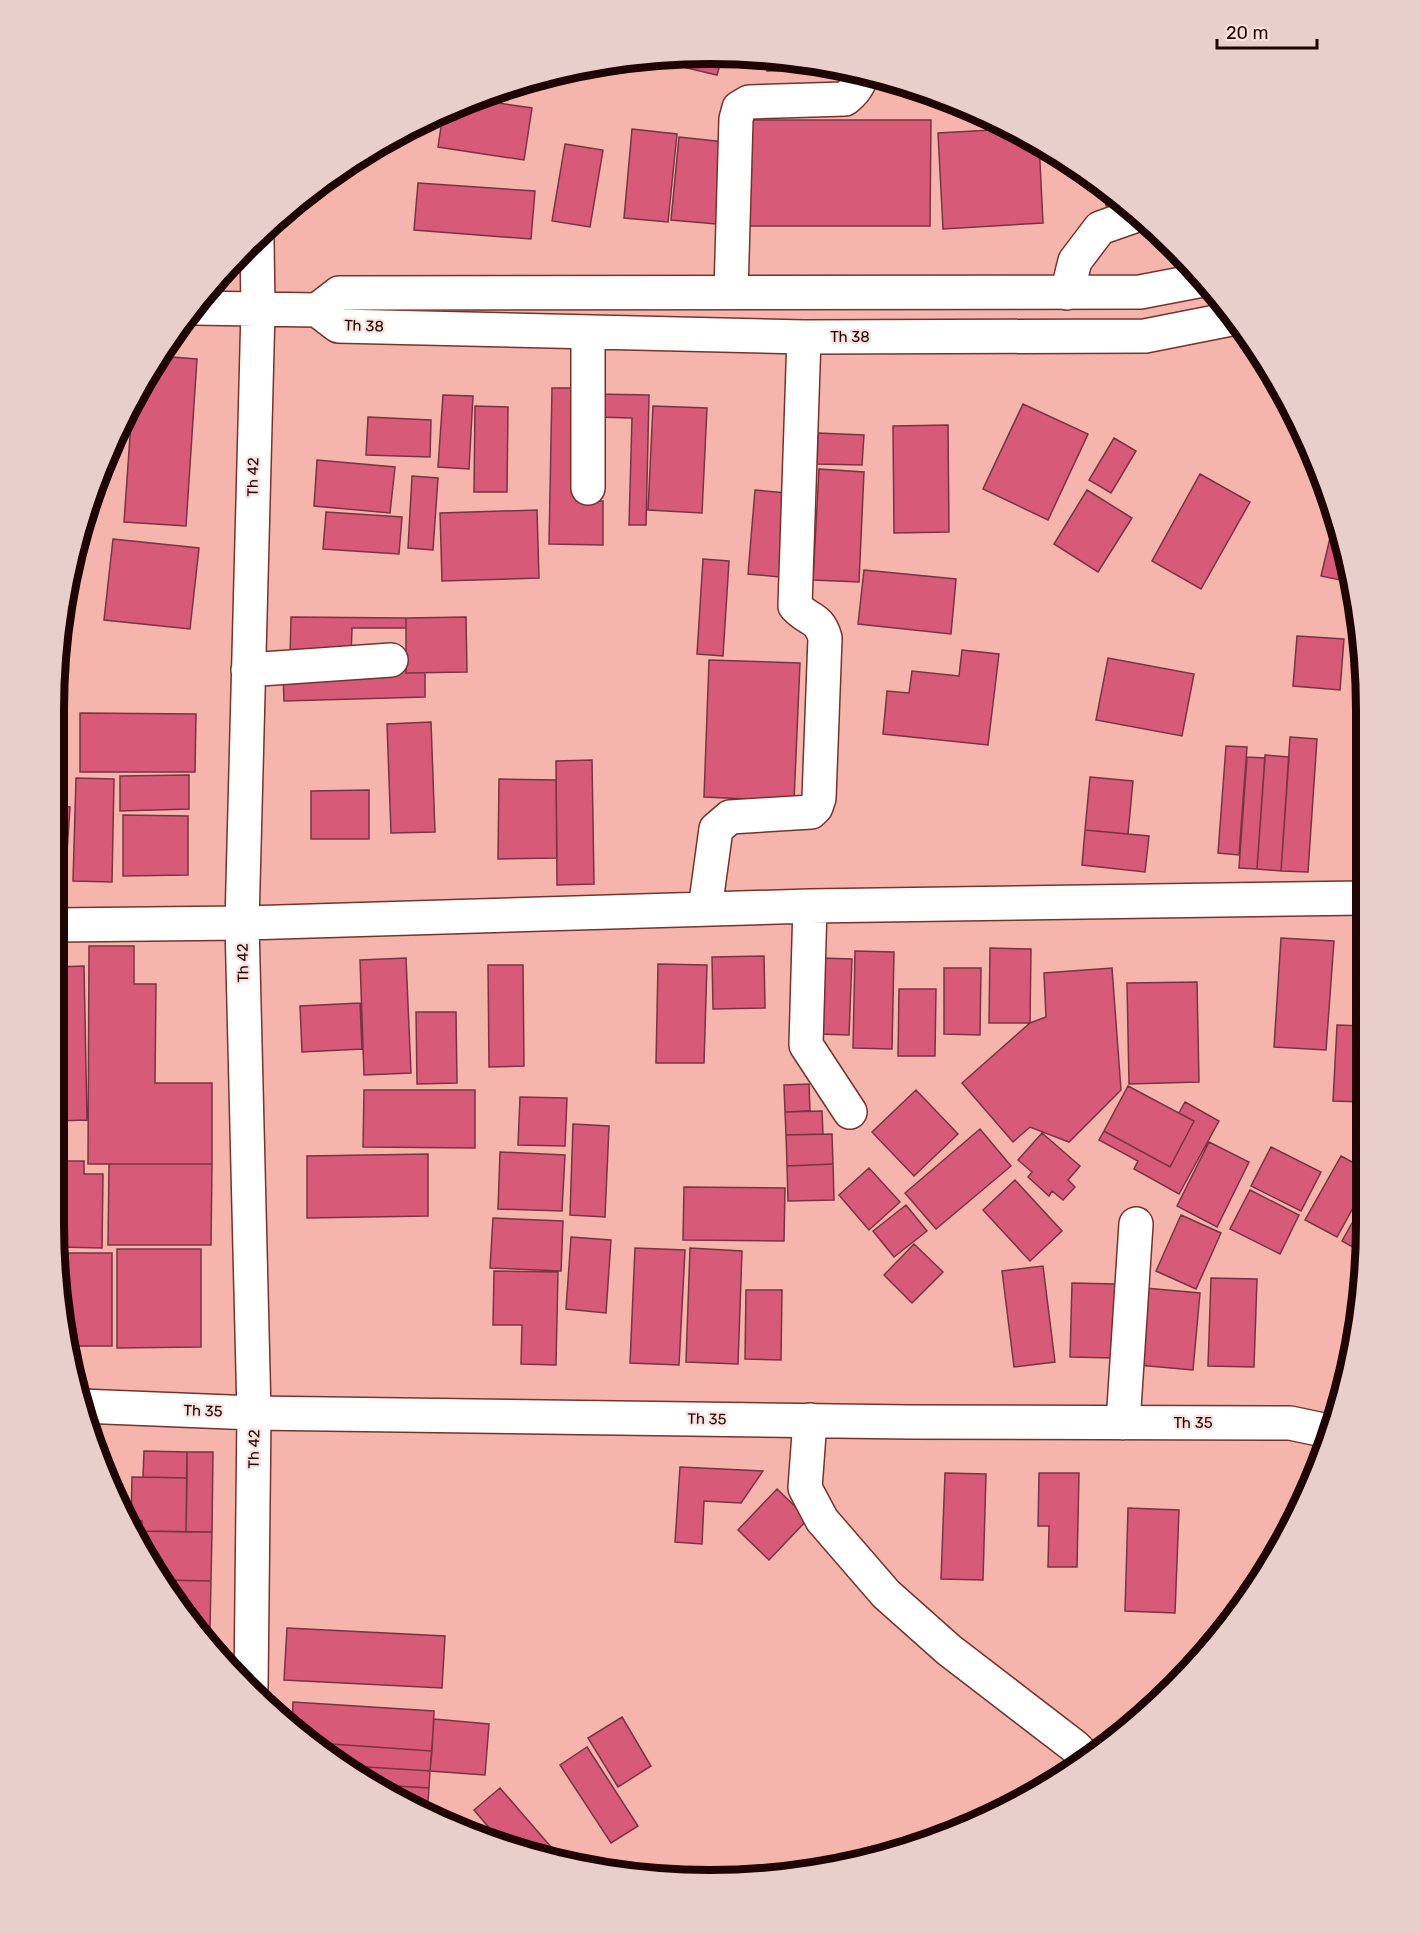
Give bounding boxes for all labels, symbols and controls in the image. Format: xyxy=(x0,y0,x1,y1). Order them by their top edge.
scale bar xyxy=(1217,12,1318,50)
text: 20 m xyxy=(1226,22,1268,44)
street label: Th 38 xyxy=(344,316,384,336)
street label: Th 38 xyxy=(830,328,870,346)
street label: Th 42 xyxy=(244,457,262,497)
street label: Th 42 xyxy=(234,943,252,983)
street label: Th 35 xyxy=(183,1401,223,1421)
street label: Th 35 xyxy=(687,1410,727,1428)
street label: Th 35 xyxy=(1173,1414,1213,1432)
street label: Th 42 xyxy=(245,1429,263,1469)

